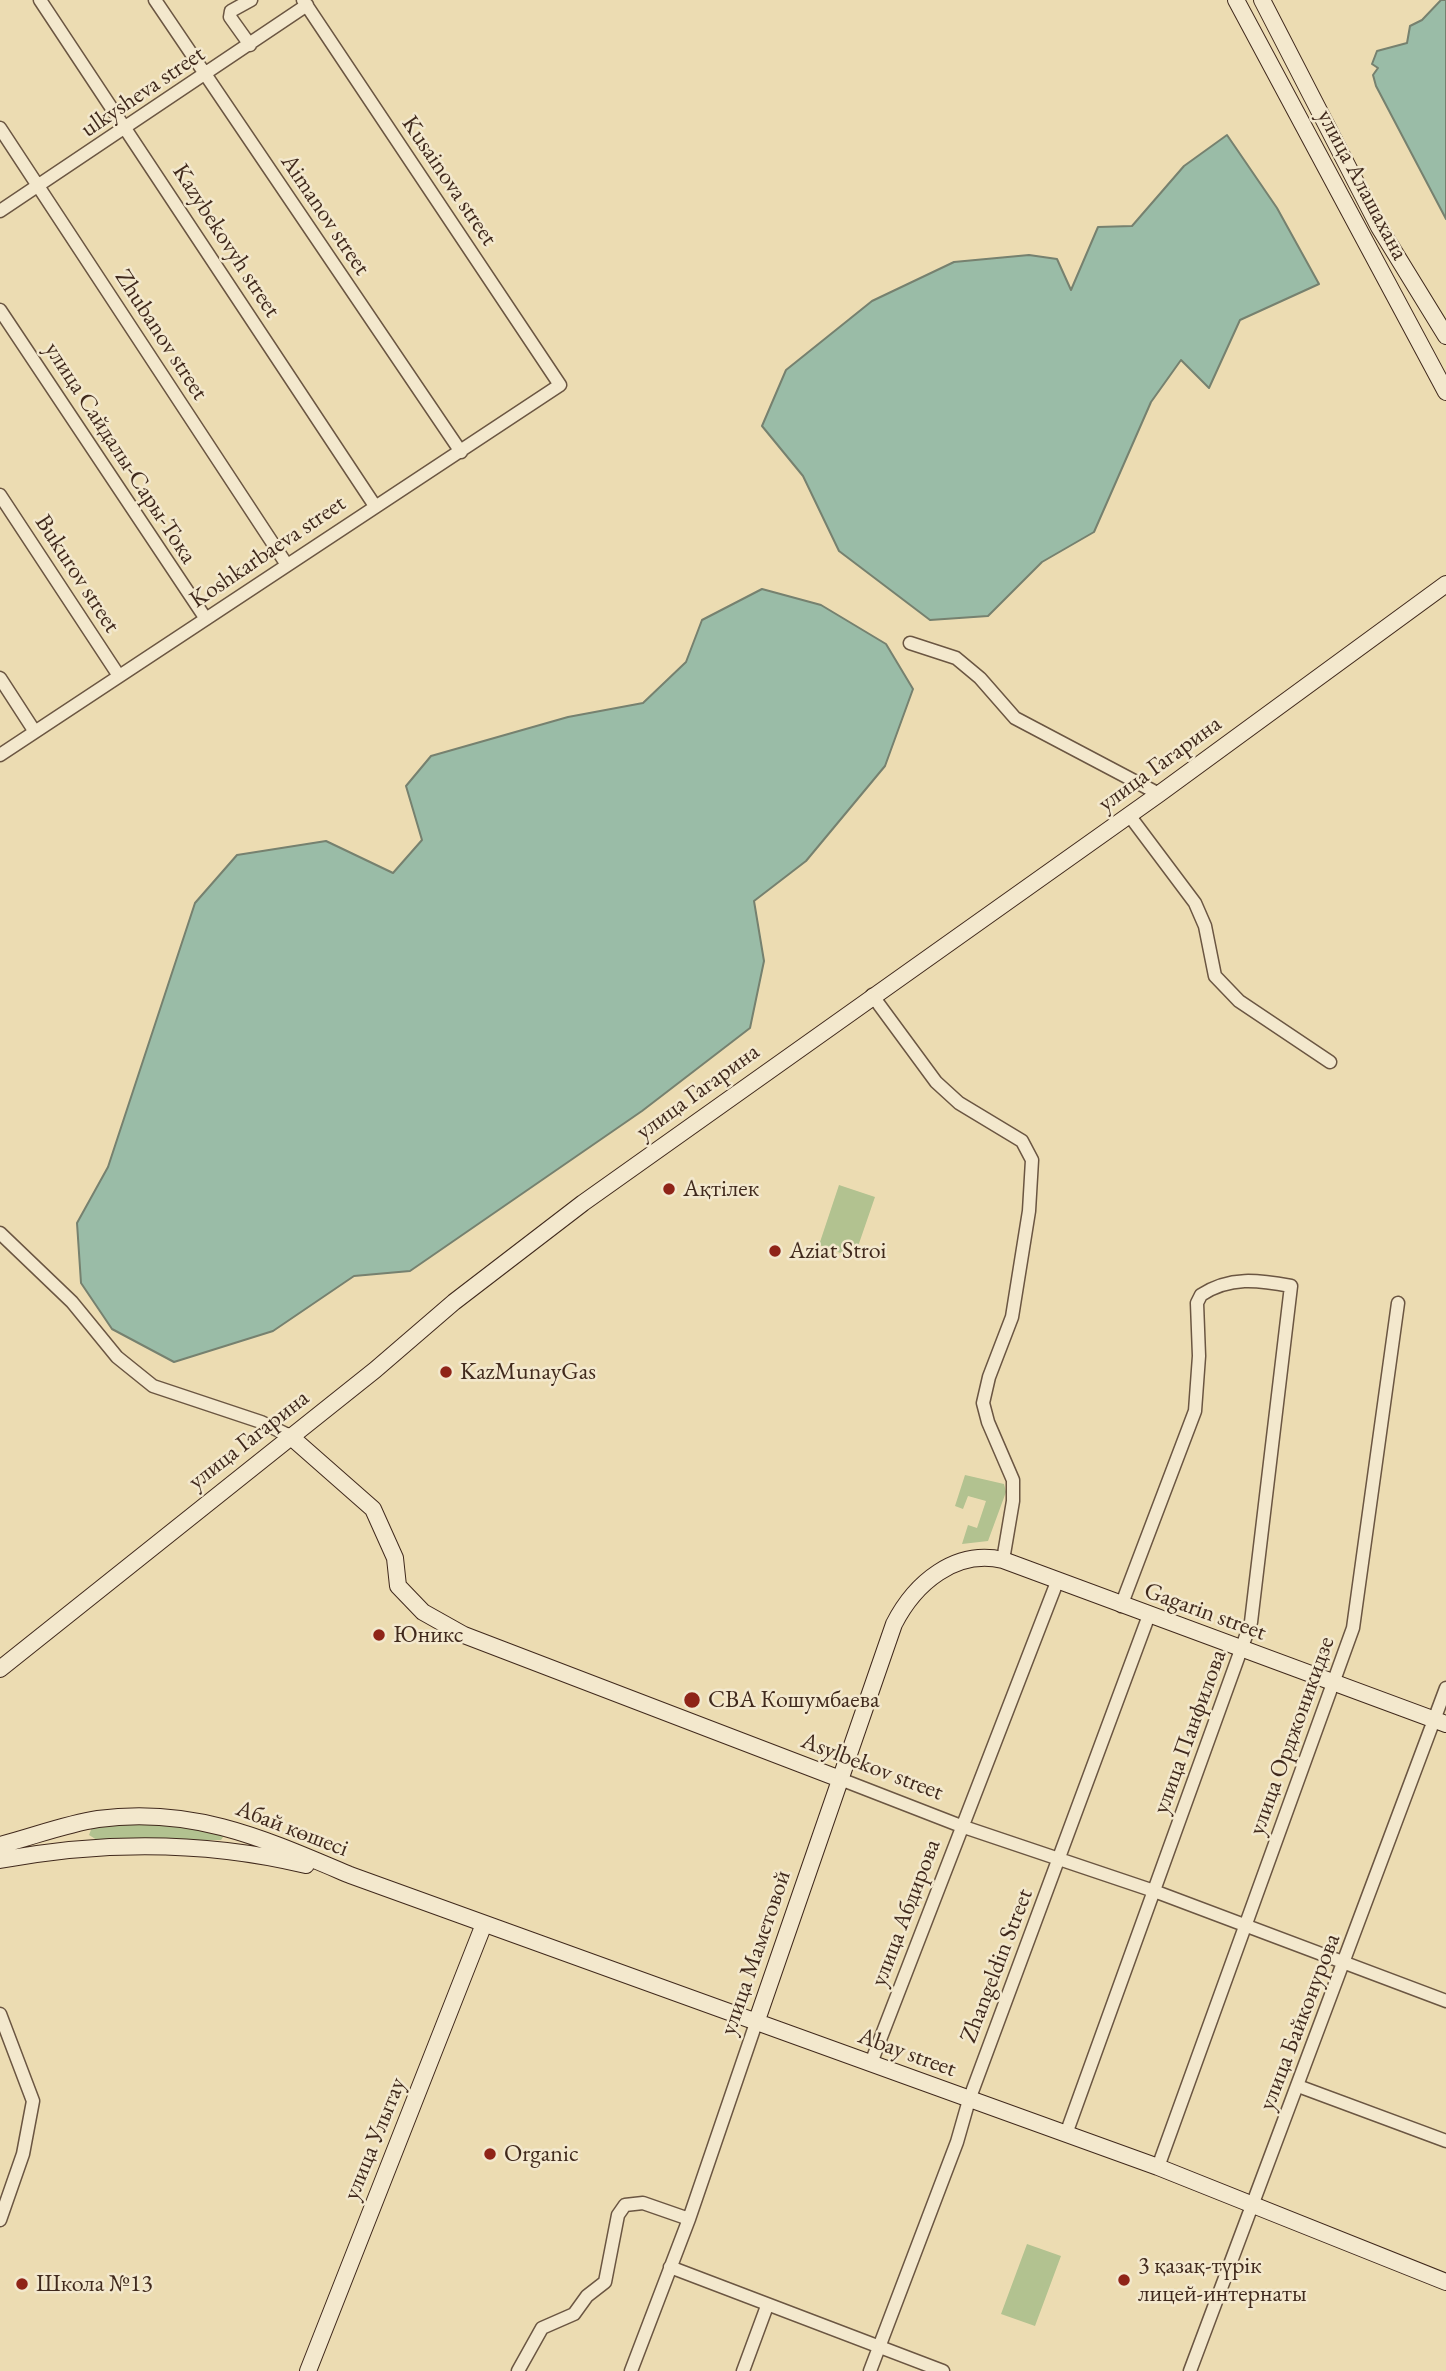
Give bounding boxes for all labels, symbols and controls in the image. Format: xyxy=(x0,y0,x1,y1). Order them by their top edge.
street label: ulkysheva street xyxy=(75,40,211,144)
street label: улица Алашахана xyxy=(1310,105,1414,265)
street label: Kusainova street xyxy=(395,111,503,251)
street label: Aimanov street xyxy=(274,149,376,281)
street label: Kazybekovyh street xyxy=(166,159,286,323)
street label: Zhubanov street xyxy=(108,264,214,406)
street label: улица Сайдалы-Сары-Тока xyxy=(38,337,202,569)
street label: Koshkarbaeva street xyxy=(185,489,351,615)
street label: Bukurov street xyxy=(28,510,126,638)
street label: улица Гагарина xyxy=(1093,710,1227,818)
street label: улица Гагарина xyxy=(631,1038,765,1146)
place label: Ақтілек xyxy=(683,1175,759,1203)
marker: Ақтілек xyxy=(661,1181,677,1197)
place label: Aziat Stroi xyxy=(789,1237,886,1265)
marker: Aziat Stroi xyxy=(767,1243,783,1259)
place label: KazMunayGas xyxy=(460,1358,596,1386)
marker: KazMunayGas xyxy=(438,1364,454,1380)
street label: улица Гагарина xyxy=(183,1384,315,1496)
street label: Gagarin street xyxy=(1140,1577,1270,1647)
place label: Юникс xyxy=(393,1621,464,1649)
marker: Юникс xyxy=(371,1627,387,1643)
street label: улица Орджоникидзе xyxy=(1243,1633,1341,1839)
street label: улица Панфилова xyxy=(1147,1646,1233,1818)
place label: СВА Кошумбаева xyxy=(708,1686,879,1714)
marker: СВА Кошумбаева xyxy=(682,1690,702,1710)
street label: Asylbekov street xyxy=(797,1727,947,1807)
street label: Абай көшесі xyxy=(232,1794,352,1864)
street label: улица Абдирова xyxy=(865,1835,947,1991)
street label: улица Маметовой xyxy=(714,1867,798,2039)
street label: Zhangeldin Street xyxy=(954,1885,1040,2047)
street label: улица Байконурова xyxy=(1253,1929,1347,2115)
street label: Abay street xyxy=(854,2022,960,2084)
street label: улица Улытау xyxy=(337,2074,413,2204)
place label: Organic xyxy=(504,2140,579,2168)
marker: Organic xyxy=(482,2146,498,2162)
place label: 3 қазақ-түрік лицей-интернаты xyxy=(1138,2252,1307,2308)
place label: Школа №13 xyxy=(36,2270,153,2298)
marker: 3 қазақ-түрік лицей-интернаты xyxy=(1116,2272,1132,2288)
marker: Школа №13 xyxy=(14,2276,30,2292)

